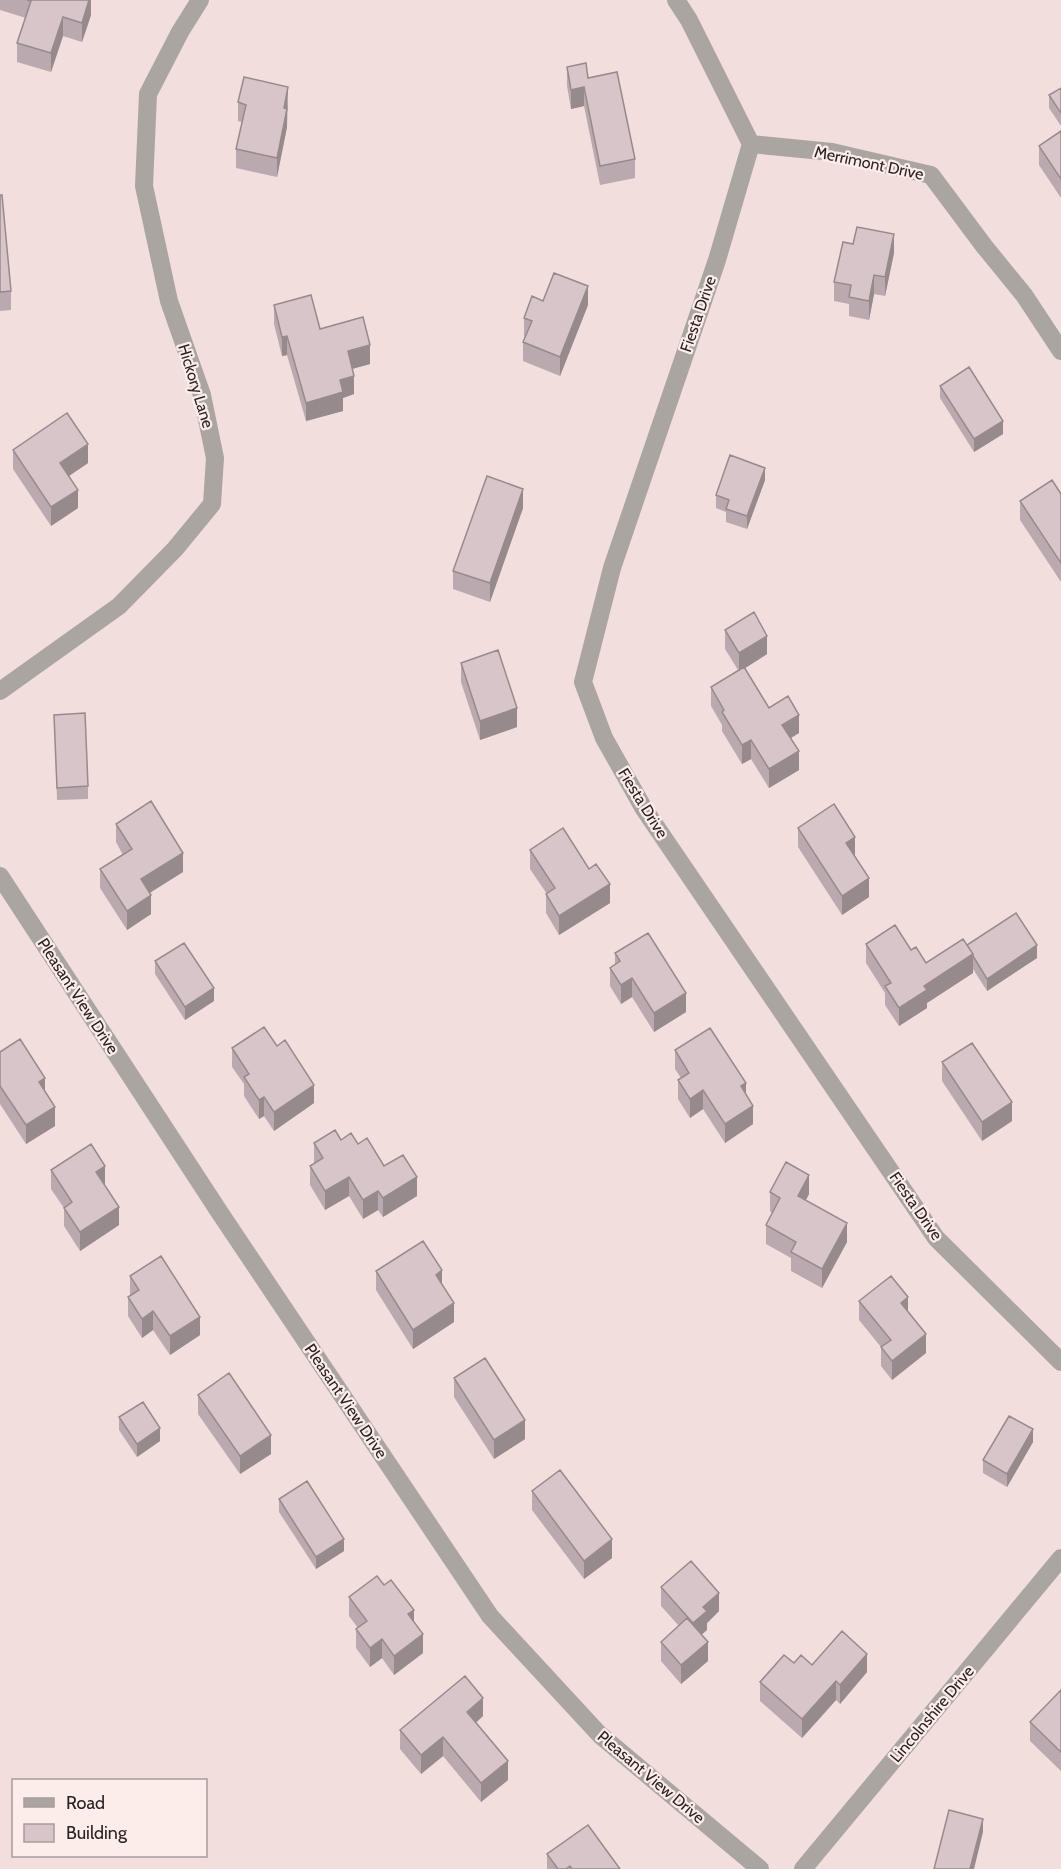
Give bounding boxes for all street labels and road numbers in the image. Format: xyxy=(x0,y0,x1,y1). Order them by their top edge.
street label: Merrimont Drive xyxy=(813,142,925,184)
street label: Fiesta Drive xyxy=(676,274,720,354)
street label: Hickory Lane xyxy=(174,342,218,430)
street label: Fiesta Drive xyxy=(614,764,672,842)
street label: Pleasant View Drive xyxy=(34,935,122,1057)
street label: Fiesta Drive xyxy=(886,1168,946,1244)
street label: Pleasant View Drive xyxy=(301,1340,391,1462)
street label: Lincolnshire Drive xyxy=(886,1662,978,1766)
street label: Pleasant View Drive xyxy=(594,1727,708,1827)

